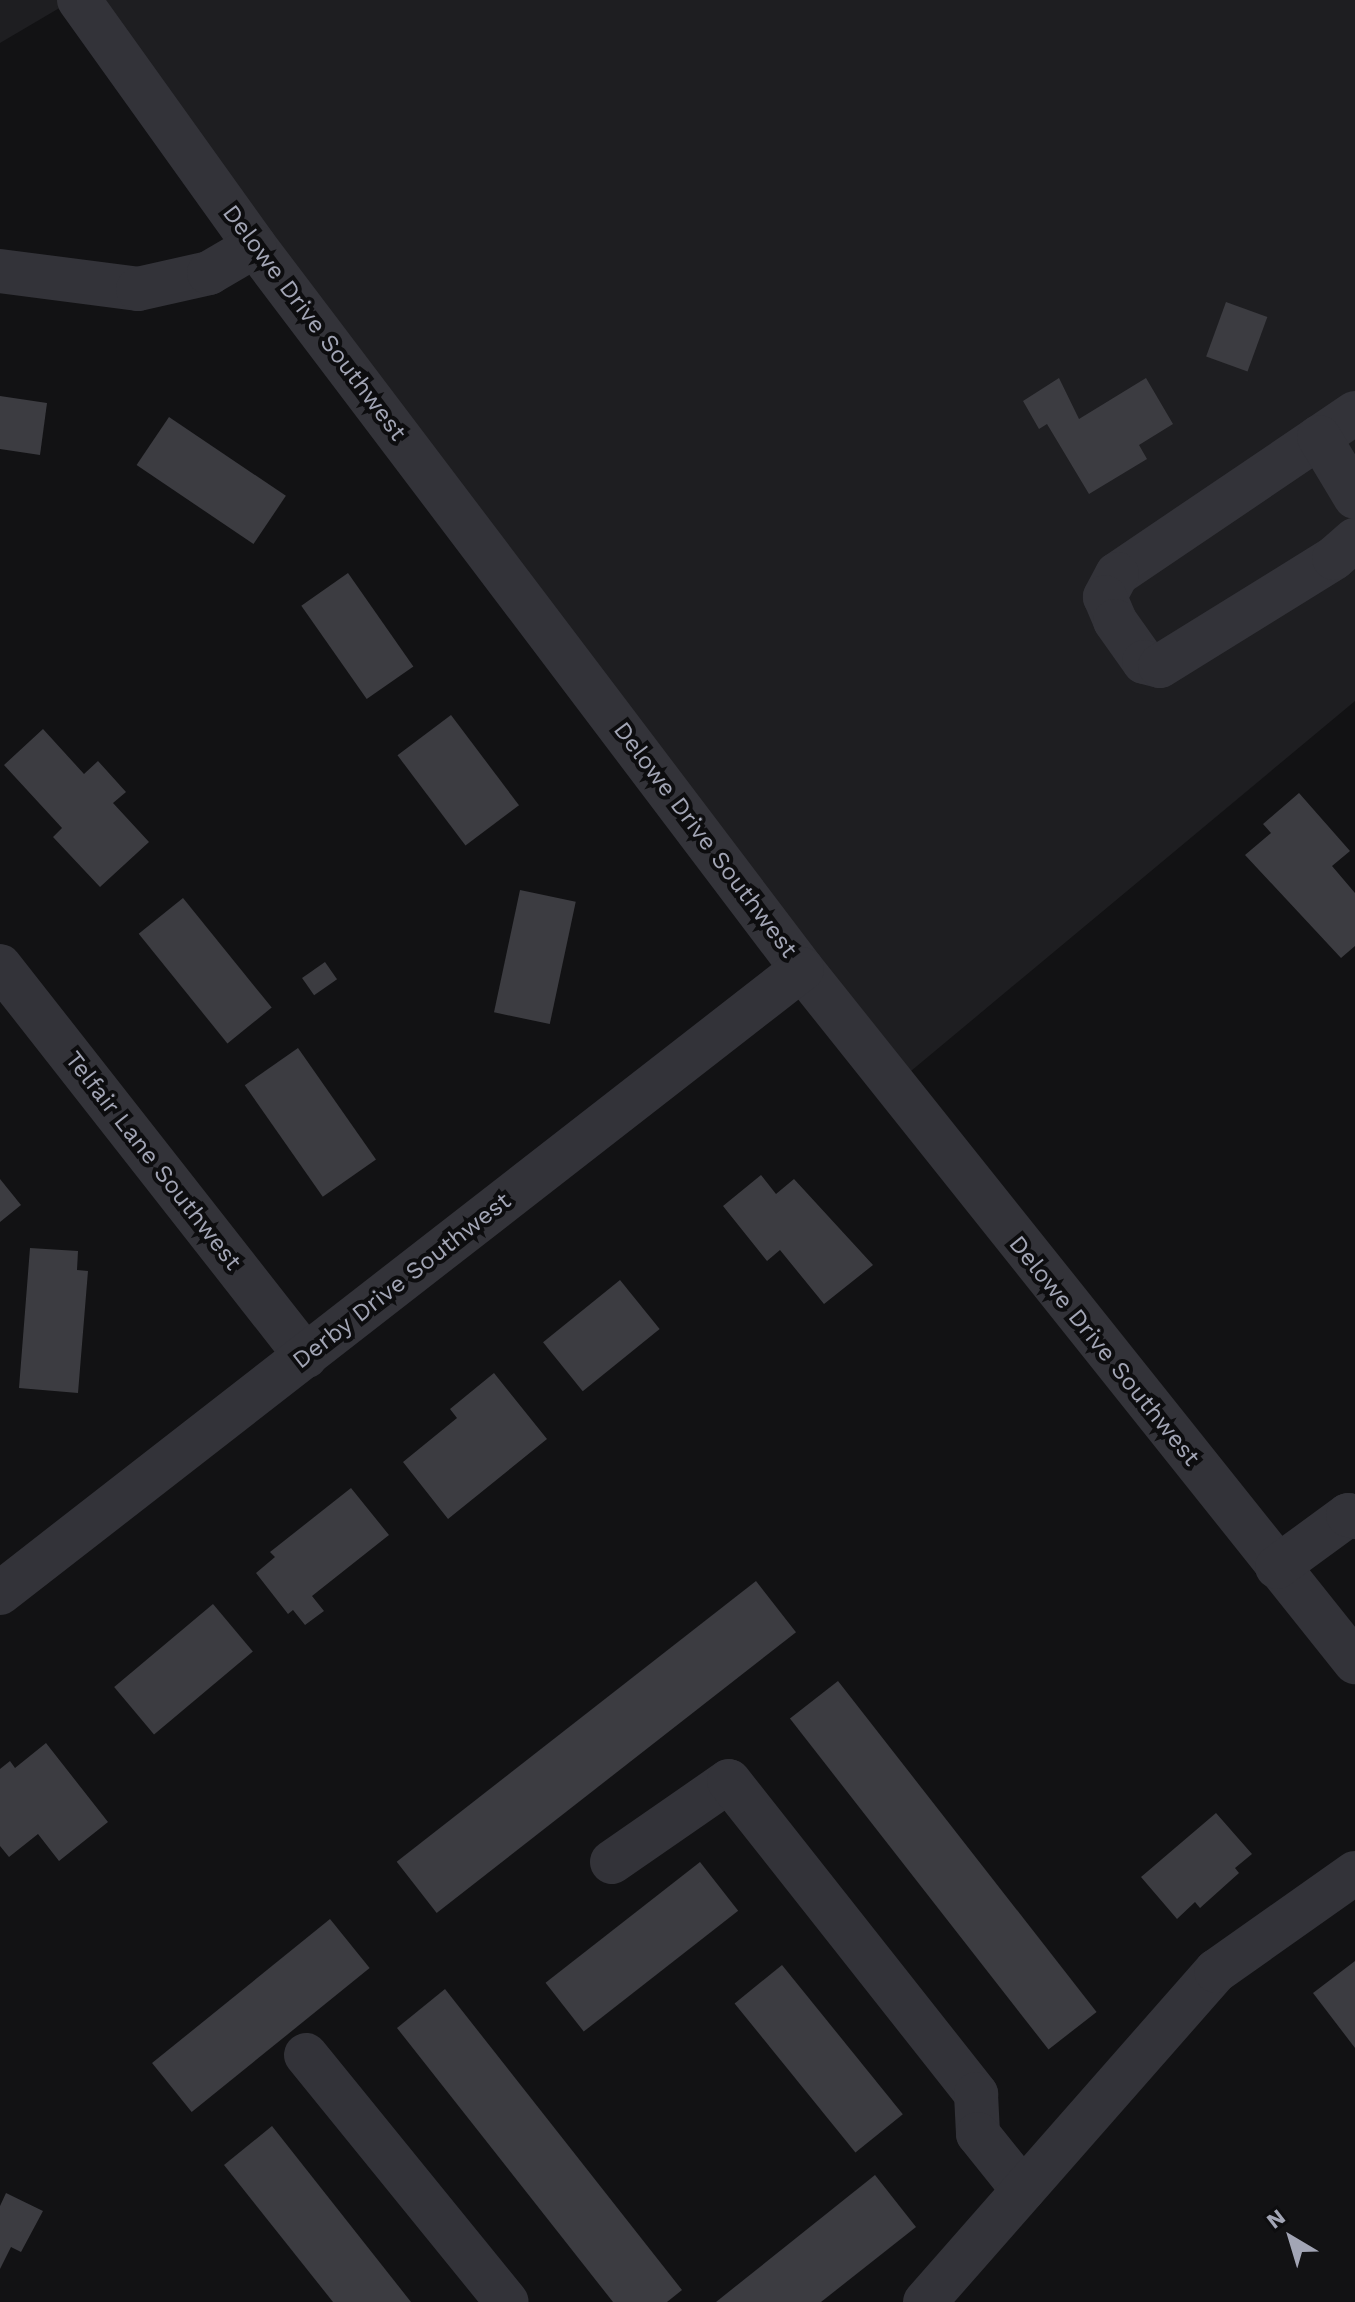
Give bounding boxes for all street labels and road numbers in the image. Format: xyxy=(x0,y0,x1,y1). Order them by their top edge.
street label: Delowe Drive Southwest xyxy=(216,199,412,447)
street label: Delowe Drive Southwest xyxy=(607,716,803,964)
street label: Telfair Lane Southwest xyxy=(59,1046,247,1276)
street label: Derby Drive Southwest xyxy=(287,1187,517,1375)
street label: Delowe Drive Southwest xyxy=(1002,1230,1206,1472)

